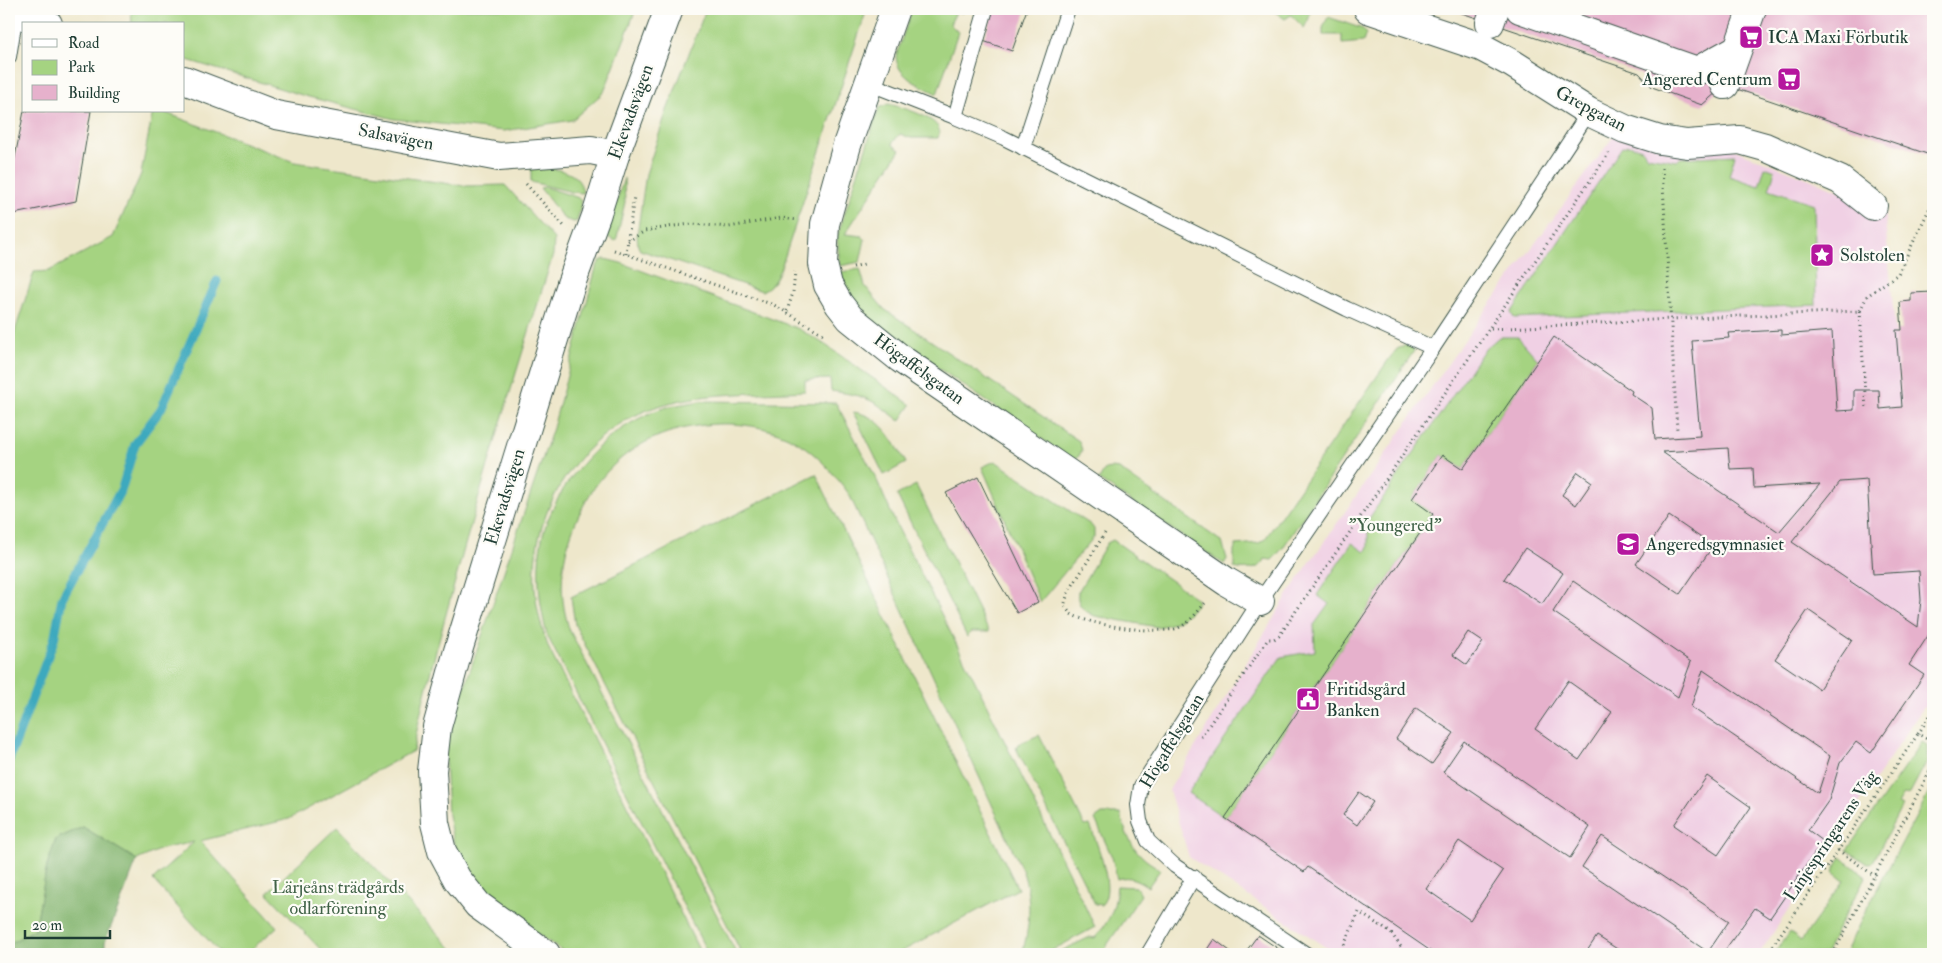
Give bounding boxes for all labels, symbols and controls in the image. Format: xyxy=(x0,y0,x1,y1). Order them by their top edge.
legend xyxy=(22,22,185,112)
supermarket icon: ICA Maxi Förbutik xyxy=(1738,24,1764,50)
place label: ICA Maxi Förbutik xyxy=(1768,26,1909,49)
text: Road xyxy=(68,34,100,53)
text: Park xyxy=(68,58,95,77)
street label: Ekevadsvägen xyxy=(603,61,659,163)
supermarket icon: Angered Centrum xyxy=(1776,66,1802,92)
place label: Angered Centrum xyxy=(1641,68,1772,91)
street label: Grepgatan xyxy=(1552,81,1630,137)
text: Building xyxy=(68,84,120,103)
street label: Salsavägen xyxy=(356,118,436,156)
place icon: Solstolen xyxy=(1809,242,1835,268)
place label: Solstolen xyxy=(1840,244,1905,267)
street label: Högaffelsgatan xyxy=(869,328,969,410)
street label: Ekevadsvägen xyxy=(479,446,531,548)
park label: "Youngered" xyxy=(1348,514,1442,537)
school or university icon: Angeredsgymnasiet xyxy=(1615,531,1641,557)
place label: Angeredsgymnasiet xyxy=(1645,533,1784,556)
place label: Fritidsgård Banken xyxy=(1326,678,1406,722)
public building icon: Fritidsgård Banken xyxy=(1295,686,1321,712)
street label: Högaffelsgatan xyxy=(1135,689,1209,793)
street label: Linjespringarens Väg xyxy=(1779,765,1884,906)
park label: Lärjeåns trädgårds odlarförening xyxy=(272,876,404,920)
scale bar xyxy=(25,908,110,940)
text: 20 m xyxy=(32,916,62,935)

